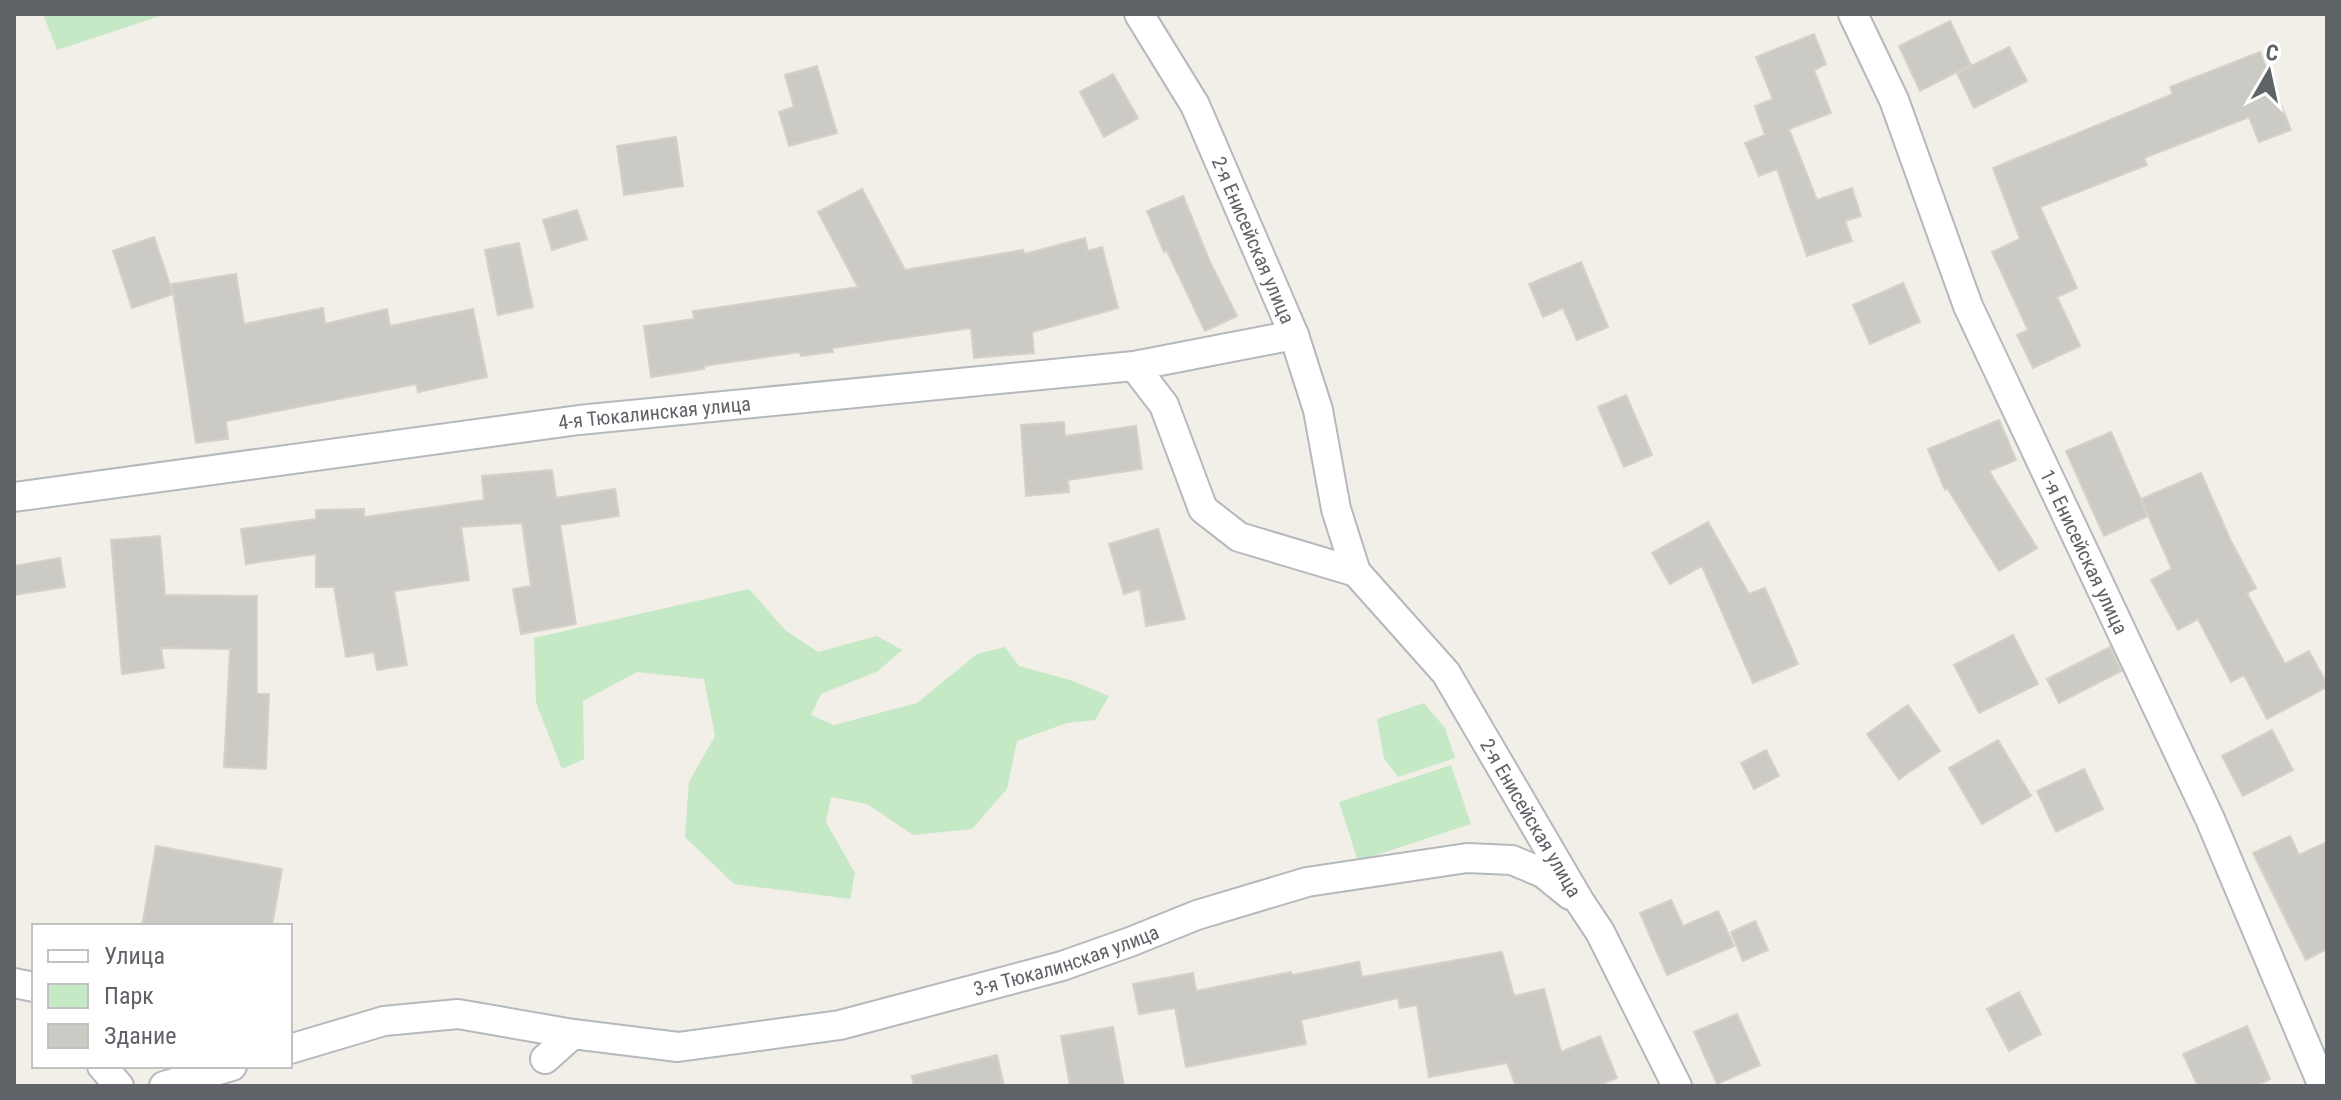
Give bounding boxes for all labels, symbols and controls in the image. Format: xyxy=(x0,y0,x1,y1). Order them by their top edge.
north arrow xyxy=(2229,32,2309,112)
text: С xyxy=(2264,39,2280,66)
street label: 2-я Енисейская улица xyxy=(1207,153,1300,327)
street label: 4-я Тюкалинская улица xyxy=(557,391,752,435)
street label: 1-я Енисейская улица xyxy=(2035,466,2133,638)
street label: 2-я Енисейская улица xyxy=(1475,735,1586,901)
street label: 3-я Тюкалинская улица xyxy=(971,920,1162,1001)
legend xyxy=(32,924,292,1068)
text: Улица xyxy=(104,942,165,970)
text: Парк xyxy=(104,982,154,1010)
text: Здание xyxy=(104,1022,176,1050)

